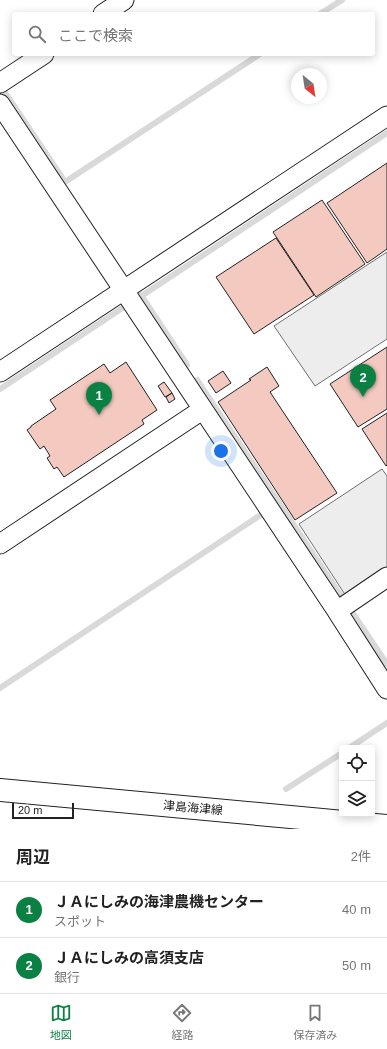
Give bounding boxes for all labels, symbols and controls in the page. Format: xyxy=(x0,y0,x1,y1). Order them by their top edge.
search box xyxy=(12,12,375,56)
icon: search xyxy=(26,23,48,45)
text: ここで検索 xyxy=(58,27,133,44)
north arrow xyxy=(291,68,327,104)
pin: 2 xyxy=(350,364,376,397)
pin: 1 xyxy=(86,382,112,415)
your location xyxy=(211,441,231,461)
map controls xyxy=(339,745,375,817)
button: locate xyxy=(339,745,375,781)
button: layers xyxy=(339,781,375,817)
street label: 津島海津線 xyxy=(162,798,224,818)
scale bar xyxy=(12,801,74,820)
text: 20 m xyxy=(18,804,42,816)
text: 周辺 xyxy=(16,848,50,867)
text: 2件 xyxy=(351,849,371,864)
text: ＪＡにしみの海津農機センター xyxy=(54,893,264,910)
text: 1 xyxy=(25,902,33,917)
text: 40 m xyxy=(342,902,371,917)
text: スポット xyxy=(54,914,106,929)
text: ＪＡにしみの高須支店 xyxy=(54,949,204,966)
text: 2 xyxy=(25,958,33,973)
text: 50 m xyxy=(342,958,371,973)
text: 銀行 xyxy=(54,970,80,985)
tab: 地図 xyxy=(50,1002,72,1042)
tab: 経路 xyxy=(171,1002,193,1042)
tab: 保存済み xyxy=(293,1002,337,1042)

